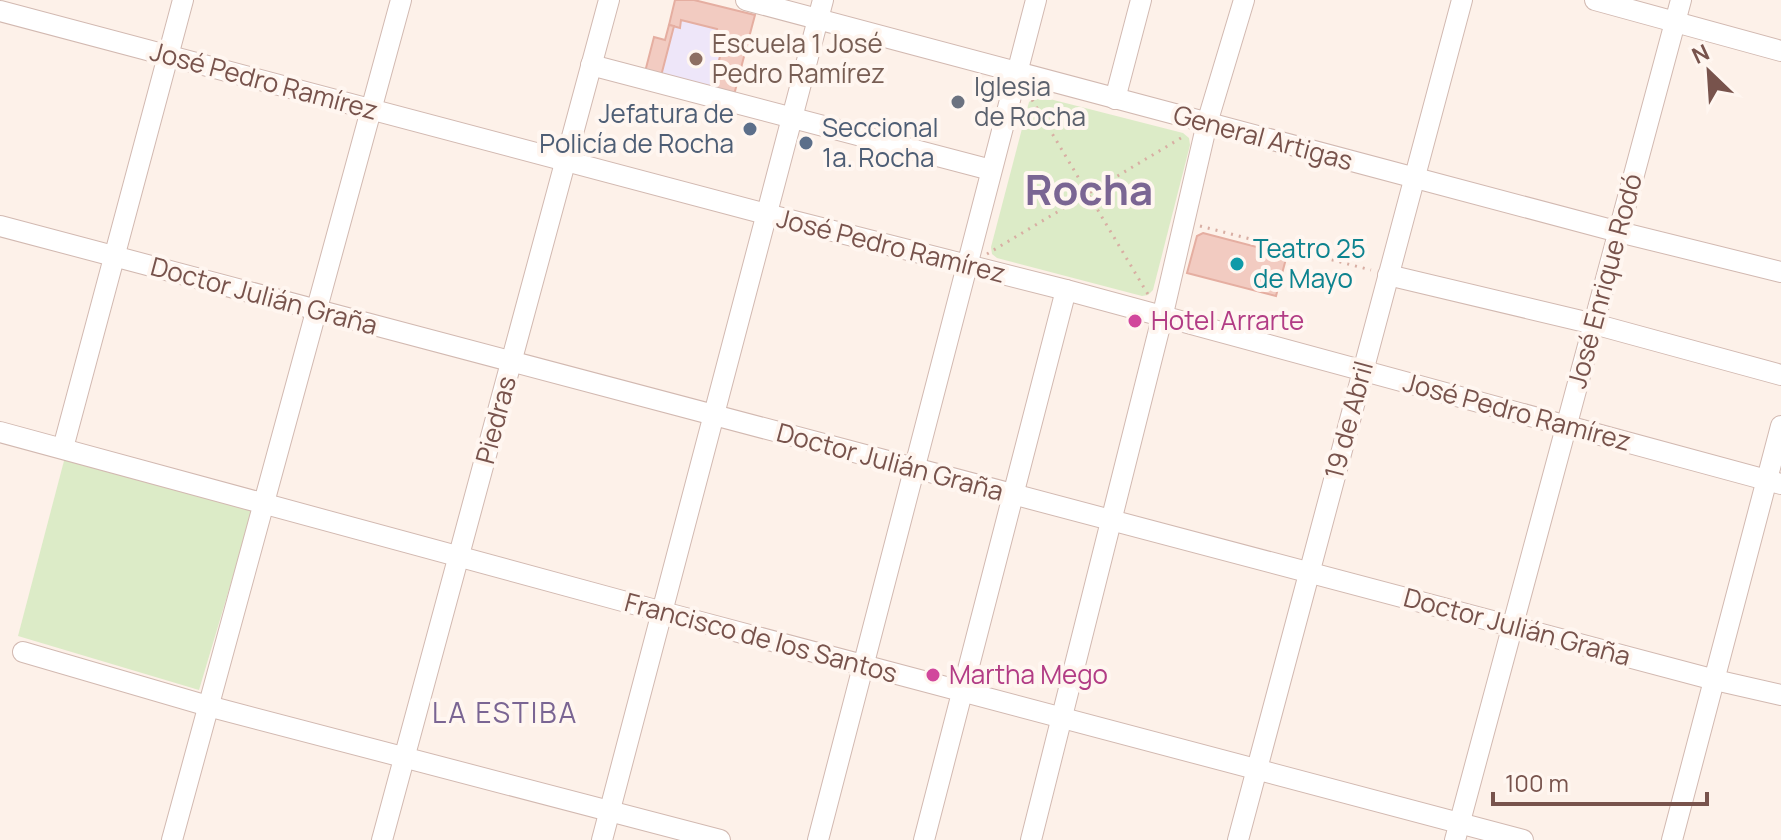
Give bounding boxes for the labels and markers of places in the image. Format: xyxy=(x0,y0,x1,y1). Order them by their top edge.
place label: Escuela 1 José Pedro Ramírez xyxy=(712,25,885,91)
marker: Escuela 1 José Pedro Ramírez xyxy=(687,50,705,68)
place label: Iglesia de Rocha xyxy=(974,68,1086,134)
marker: Iglesia de Rocha xyxy=(949,93,967,111)
place label: Jefatura de Policía de Rocha xyxy=(539,95,734,161)
place label: Seccional 1a. Rocha xyxy=(822,109,939,175)
marker: Jefatura de Policía de Rocha xyxy=(741,120,759,138)
marker: Seccional 1a. Rocha xyxy=(797,134,815,152)
place label: Teatro 25 de Mayo xyxy=(1253,230,1366,296)
marker: Teatro 25 de Mayo xyxy=(1228,255,1246,273)
place label: Hotel Arrarte xyxy=(1151,302,1304,338)
marker: Hotel Arrarte xyxy=(1126,312,1144,330)
place label: Martha Mego xyxy=(949,656,1108,692)
marker: Martha Mego xyxy=(924,666,942,684)

